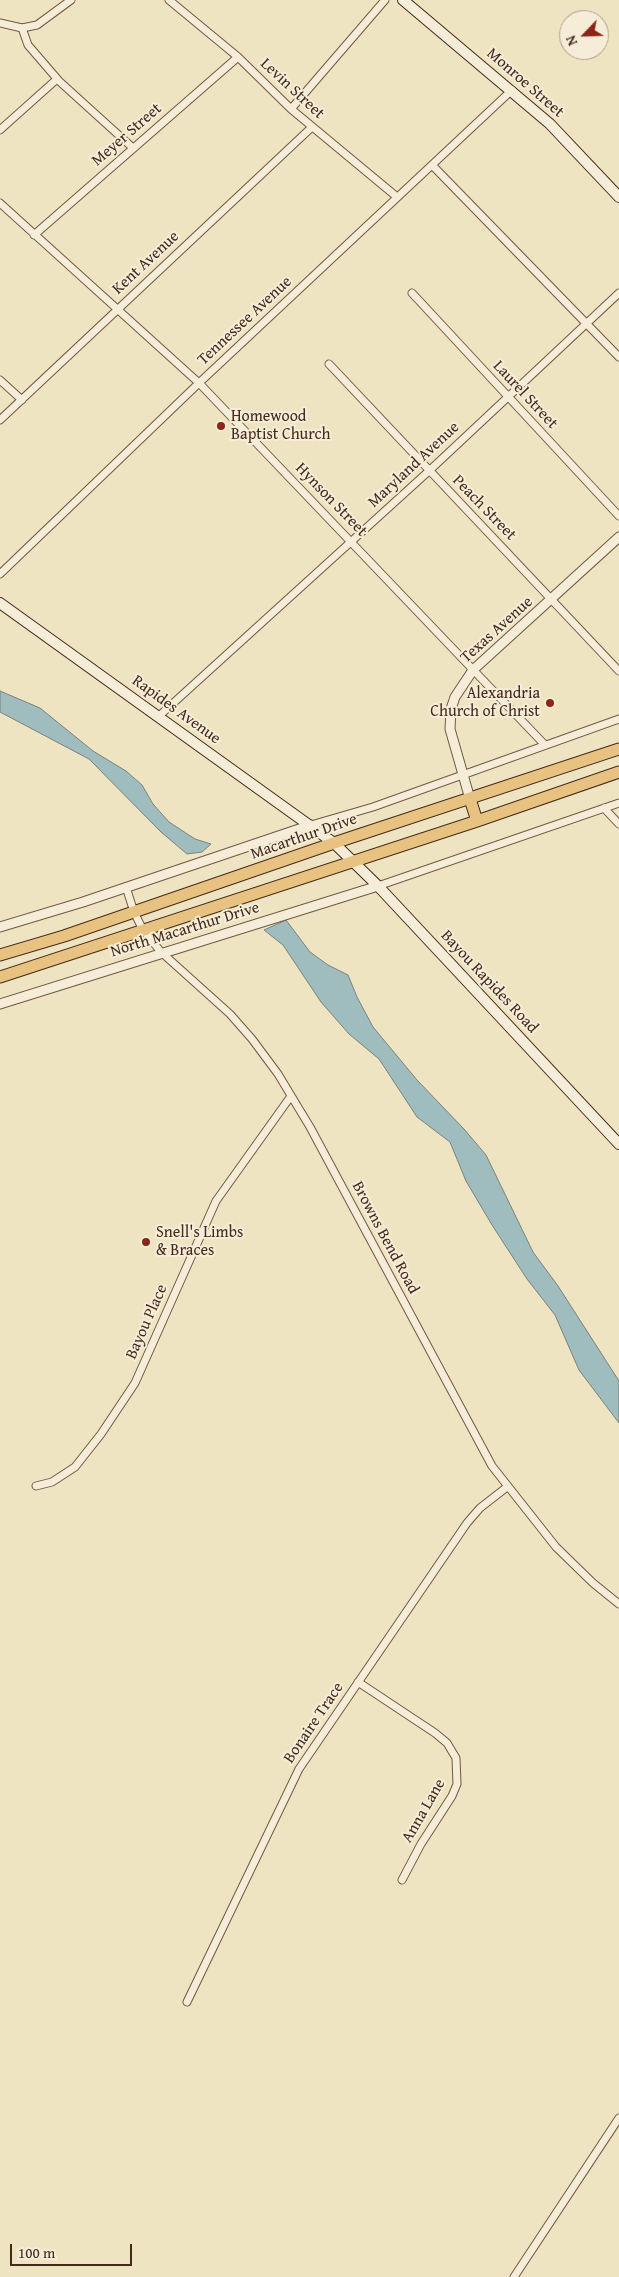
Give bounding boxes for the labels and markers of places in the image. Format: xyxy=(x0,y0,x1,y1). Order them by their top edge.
place label: Homewood Baptist Church xyxy=(231,407,330,445)
marker: Homewood Baptist Church xyxy=(215,420,227,432)
place label: Alexandria Church of Christ xyxy=(430,684,540,722)
marker: Alexandria Church of Christ xyxy=(544,697,556,709)
place label: Snell's Limbs & Braces xyxy=(156,1223,243,1261)
marker: Snell's Limbs & Braces xyxy=(140,1236,152,1248)

